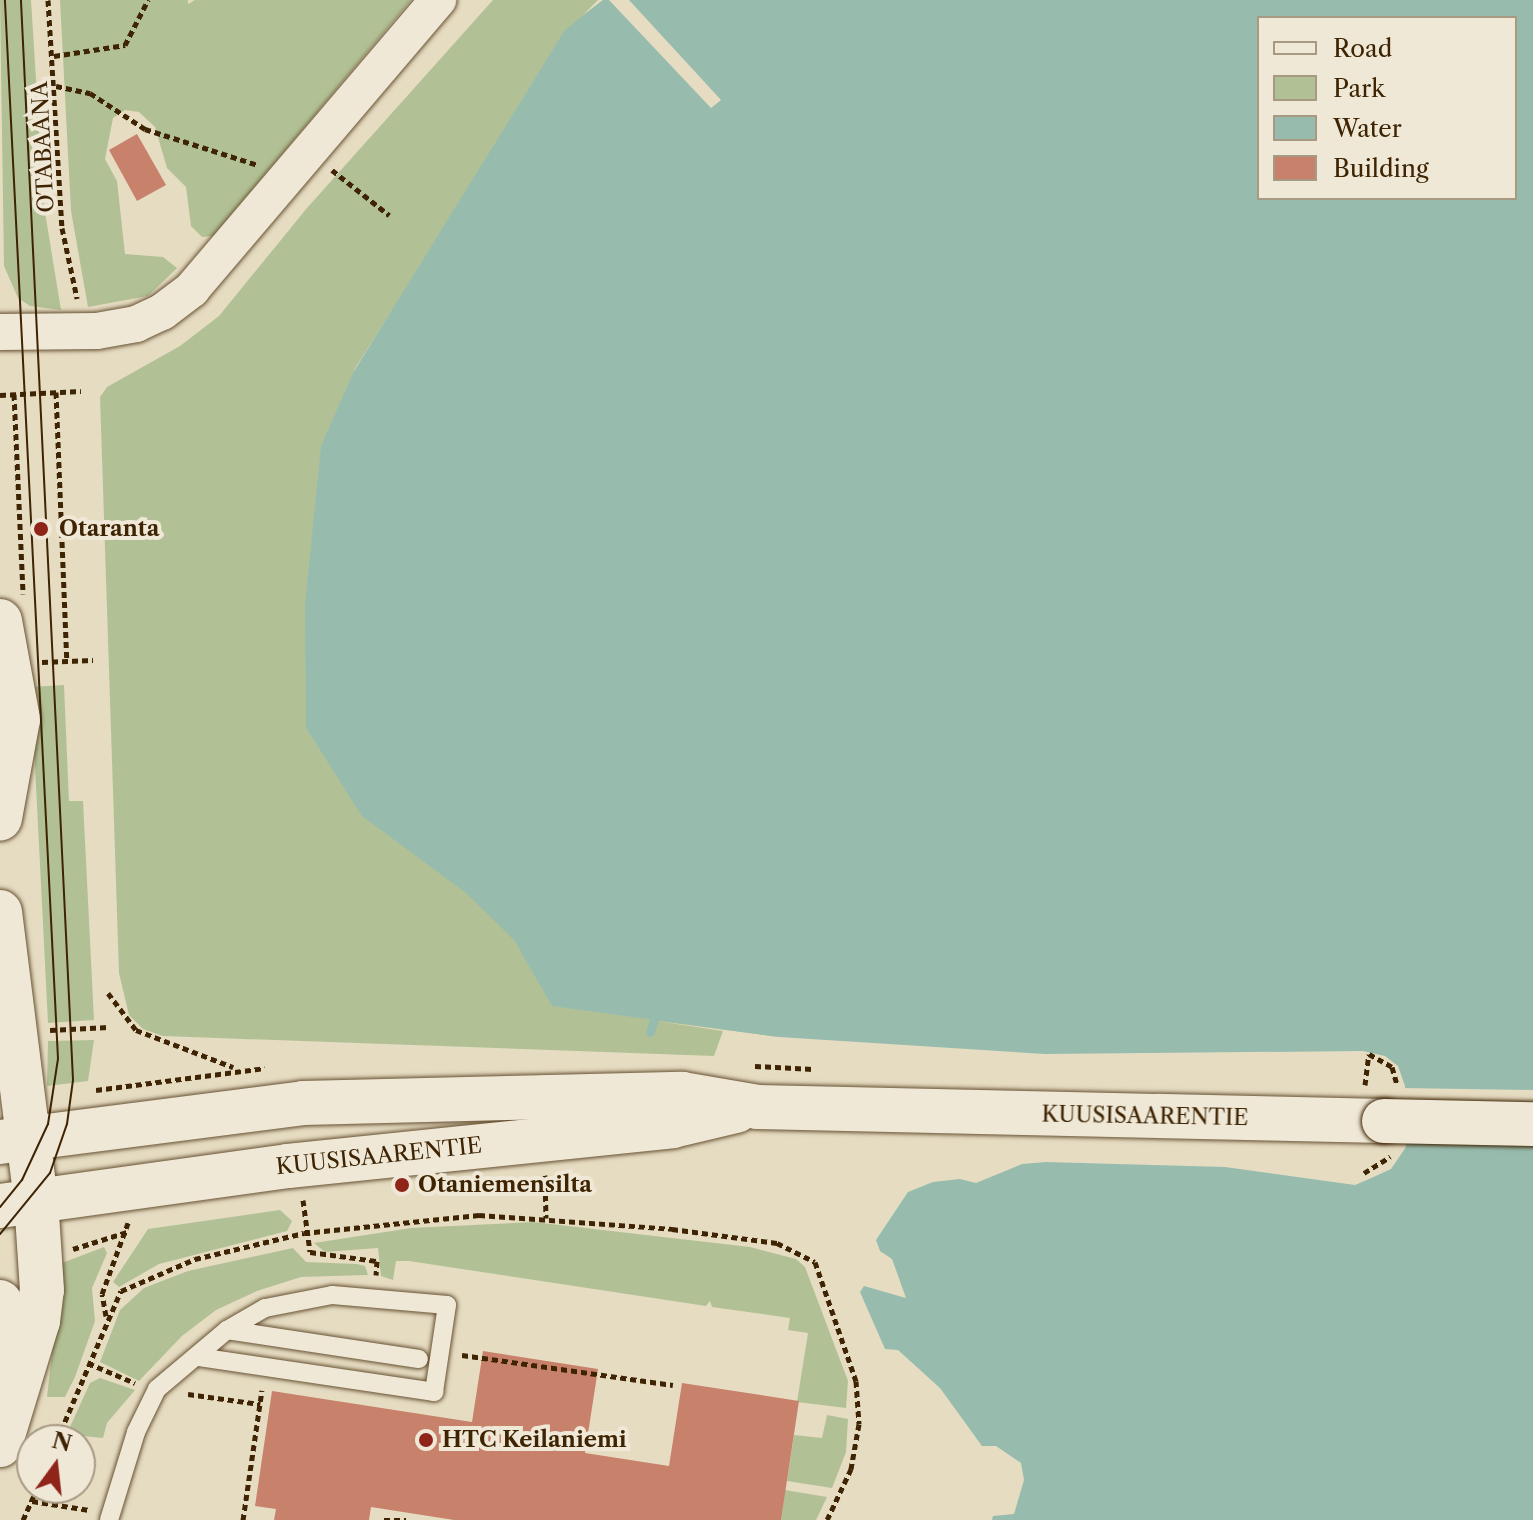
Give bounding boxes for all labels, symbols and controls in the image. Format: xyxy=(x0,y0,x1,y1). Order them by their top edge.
legend xyxy=(1257,16,1517,200)
text: Road xyxy=(1333,34,1392,63)
text: Park xyxy=(1333,74,1385,103)
street label: OTABAANA xyxy=(26,81,60,213)
text: Water xyxy=(1333,114,1402,143)
text: Building xyxy=(1333,154,1429,183)
place label: Otaranta xyxy=(59,516,159,542)
marker: Otaranta xyxy=(30,518,52,540)
street label: KUUSISAARENTIE xyxy=(1041,1101,1249,1131)
street label: KUUSISAARENTIE xyxy=(275,1132,483,1180)
place label: Otaniemensilta xyxy=(418,1172,592,1198)
marker: Otaniemensilta xyxy=(393,1176,411,1194)
north arrow xyxy=(16,1424,96,1504)
text: N xyxy=(49,1427,75,1458)
place label: HTC Keilaniemi xyxy=(442,1427,627,1453)
marker: HTC Keilaniemi xyxy=(417,1431,435,1449)

